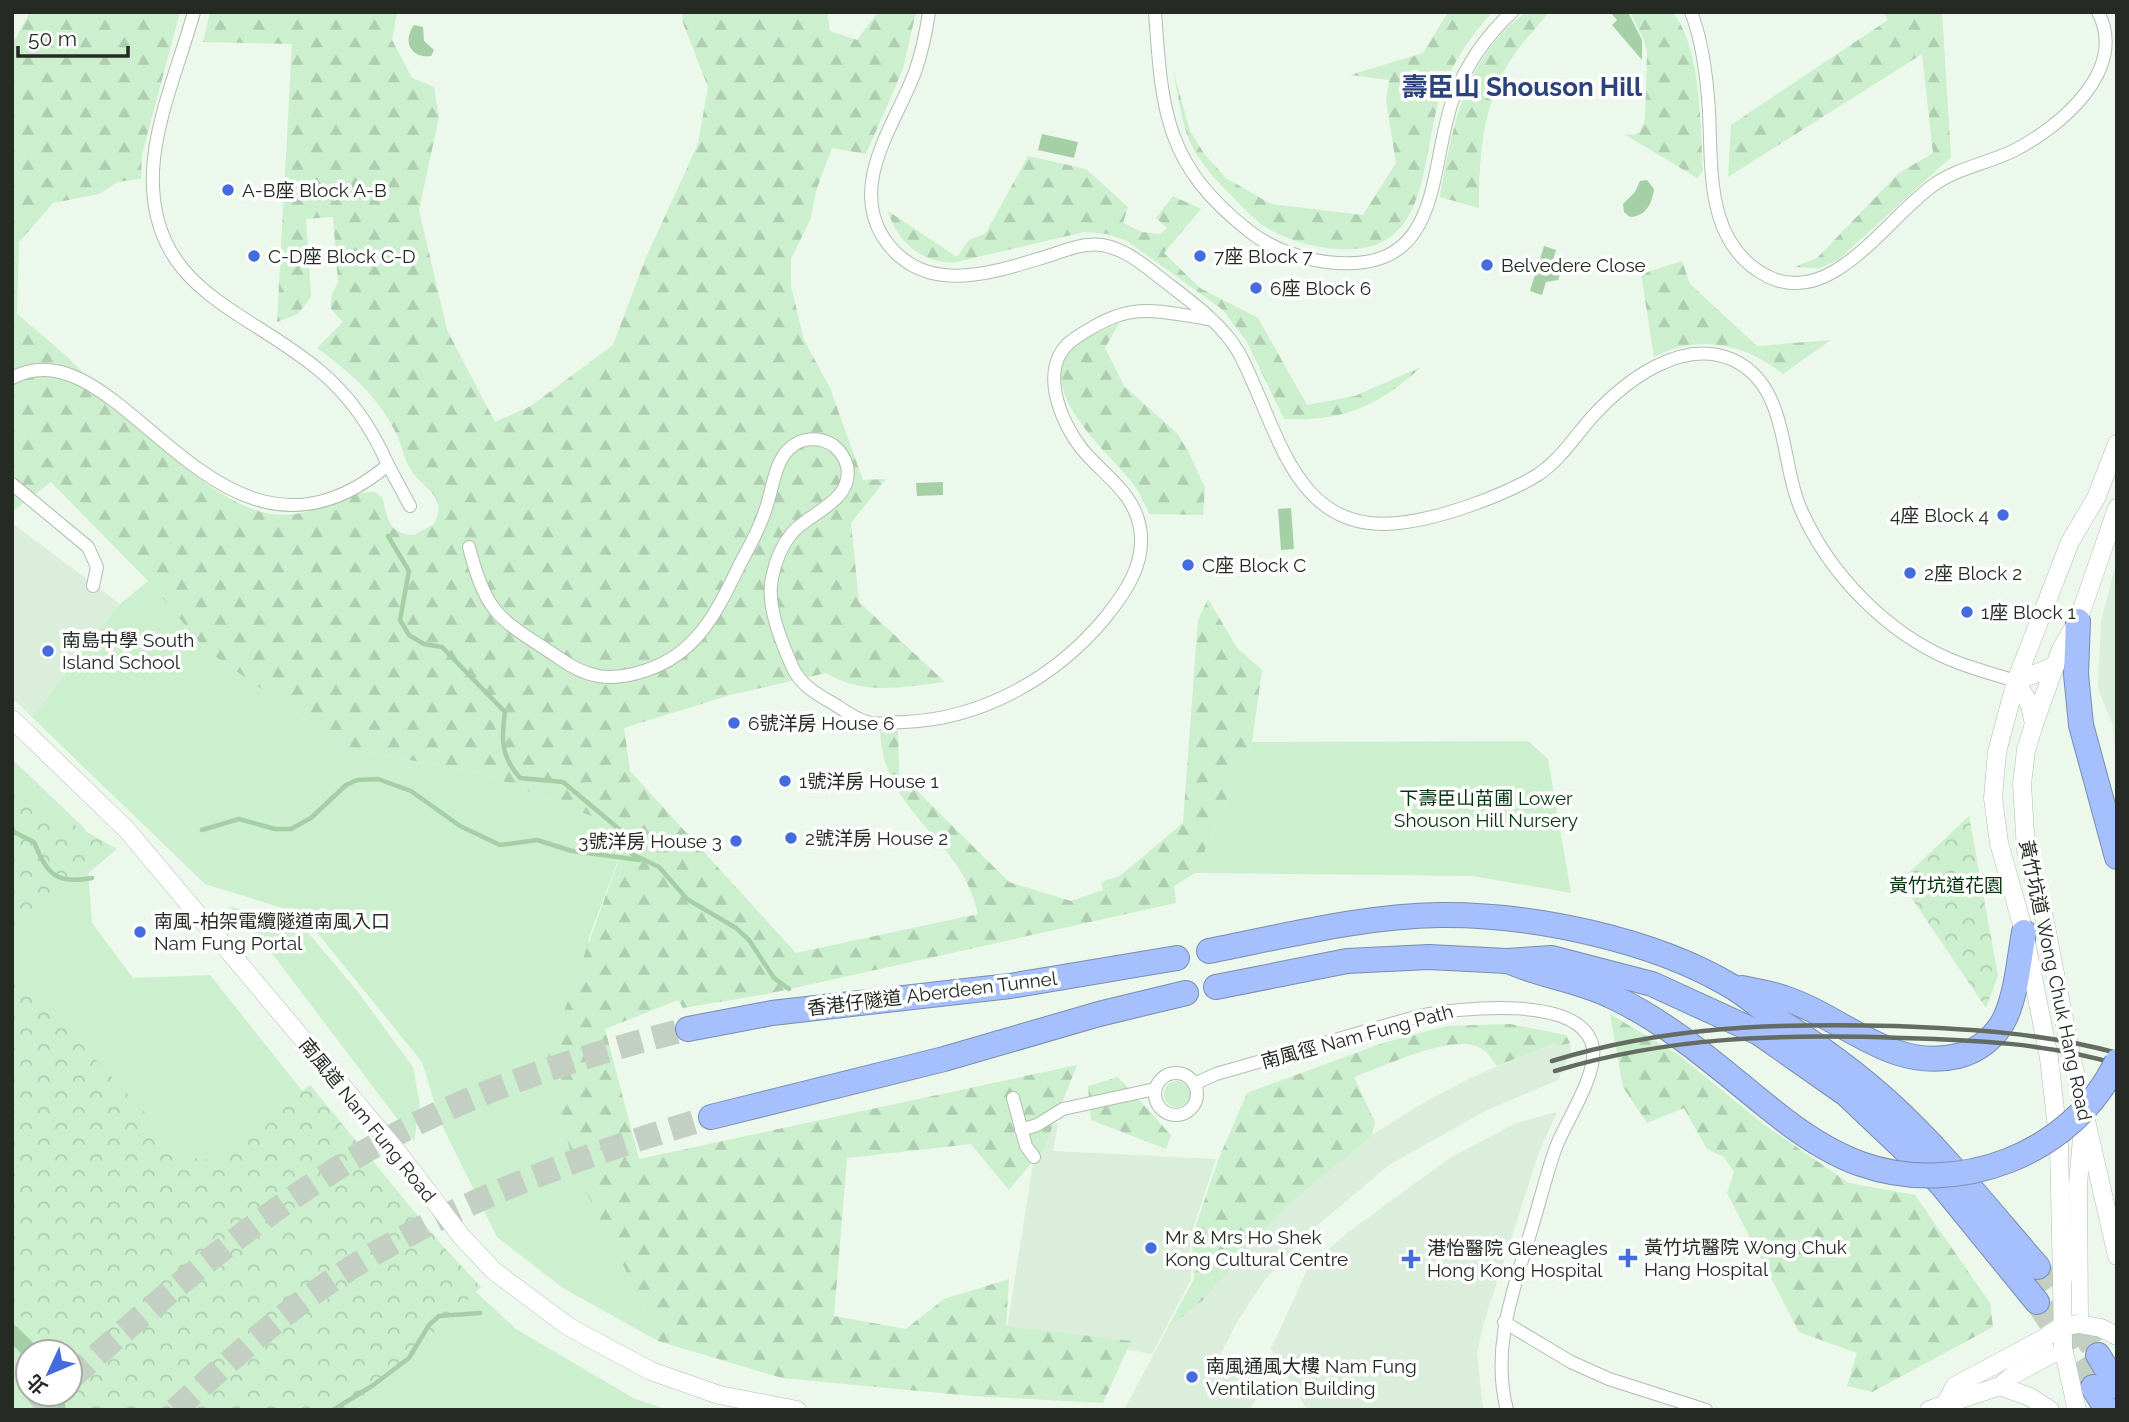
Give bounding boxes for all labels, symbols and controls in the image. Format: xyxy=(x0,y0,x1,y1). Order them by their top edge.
scale bar xyxy=(18,14,128,58)
text: 50 m xyxy=(28,26,77,51)
district label: 壽臣山 Shouson Hill xyxy=(1402,72,1643,102)
place label: A-B座 Block A-B xyxy=(242,179,387,201)
marker: A-B座 Block A-B xyxy=(220,182,236,198)
place label: C-D座 Block C-D xyxy=(268,245,416,267)
place label: 7座 Block 7 xyxy=(1214,245,1313,267)
marker: C-D座 Block C-D xyxy=(246,248,262,264)
marker: 7座 Block 7 xyxy=(1192,248,1208,264)
place label: Belvedere Close xyxy=(1501,254,1646,276)
marker: Belvedere Close xyxy=(1479,257,1495,273)
place label: 6座 Block 6 xyxy=(1270,277,1371,299)
marker: 6座 Block 6 xyxy=(1248,280,1264,296)
place label: 4座 Block 4 xyxy=(1890,504,1989,526)
marker: 4座 Block 4 xyxy=(1995,507,2011,523)
place label: C座 Block C xyxy=(1202,554,1306,576)
marker: C座 Block C xyxy=(1180,557,1196,573)
place label: 2座 Block 2 xyxy=(1924,562,2022,584)
marker: 2座 Block 2 xyxy=(1902,565,1918,581)
place label: 1座 Block 1 xyxy=(1981,601,2076,623)
marker: 1座 Block 1 xyxy=(1959,604,1975,620)
place label: 南島中學 South Island School xyxy=(62,629,194,673)
marker: 南島中學 South Island School xyxy=(40,643,56,659)
place label: 6號洋房 House 6 xyxy=(748,712,894,734)
marker: 6號洋房 House 6 xyxy=(726,715,742,731)
place label: 1號洋房 House 1 xyxy=(799,770,939,792)
marker: 1號洋房 House 1 xyxy=(777,773,793,789)
park label: 下壽臣山苗圃 Lower Shouson Hill Nursery xyxy=(1394,787,1578,831)
place label: 2號洋房 House 2 xyxy=(805,827,948,849)
place label: 3號洋房 House 3 xyxy=(578,830,722,852)
marker: 2號洋房 House 2 xyxy=(783,830,799,846)
marker: 3號洋房 House 3 xyxy=(728,833,744,849)
street label: 黃竹坑道 Wong Chuk Hang Road xyxy=(2015,838,2097,1122)
park label: 黃竹坑道花園 xyxy=(1889,874,2003,896)
place label: 南風-柏架電纜隧道南風入口 Nam Fung Portal xyxy=(154,910,390,954)
marker: 南風-柏架電纜隧道南風入口 Nam Fung Portal xyxy=(132,924,148,940)
street label: 香港仔隧道 Aberdeen Tunnel xyxy=(806,967,1059,1019)
street label: 南風徑 Nam Fung Path xyxy=(1259,1000,1455,1072)
street label: 南風道 Nam Fung Road xyxy=(295,1034,441,1206)
place label: Mr & Mrs Ho Shek Kong Cultural Centre xyxy=(1165,1226,1348,1270)
place label: 黃竹坑醫院 Wong Chuk Hang Hospital xyxy=(1644,1236,1847,1280)
place label: 港怡醫院 Gleneagles Hong Kong Hospital xyxy=(1427,1237,1608,1281)
marker: Mr & Mrs Ho Shek Kong Cultural Centre xyxy=(1143,1240,1159,1256)
marker: 黃竹坑醫院 Wong Chuk Hang Hospital xyxy=(1618,1248,1638,1268)
marker: 港怡醫院 Gleneagles Hong Kong Hospital xyxy=(1401,1249,1421,1269)
north arrow xyxy=(14,1338,84,1408)
place label: 南風通風大樓 Nam Fung Ventilation Building xyxy=(1206,1355,1417,1399)
marker: 南風通風大樓 Nam Fung Ventilation Building xyxy=(1184,1369,1200,1385)
text: 北 xyxy=(22,1370,51,1399)

